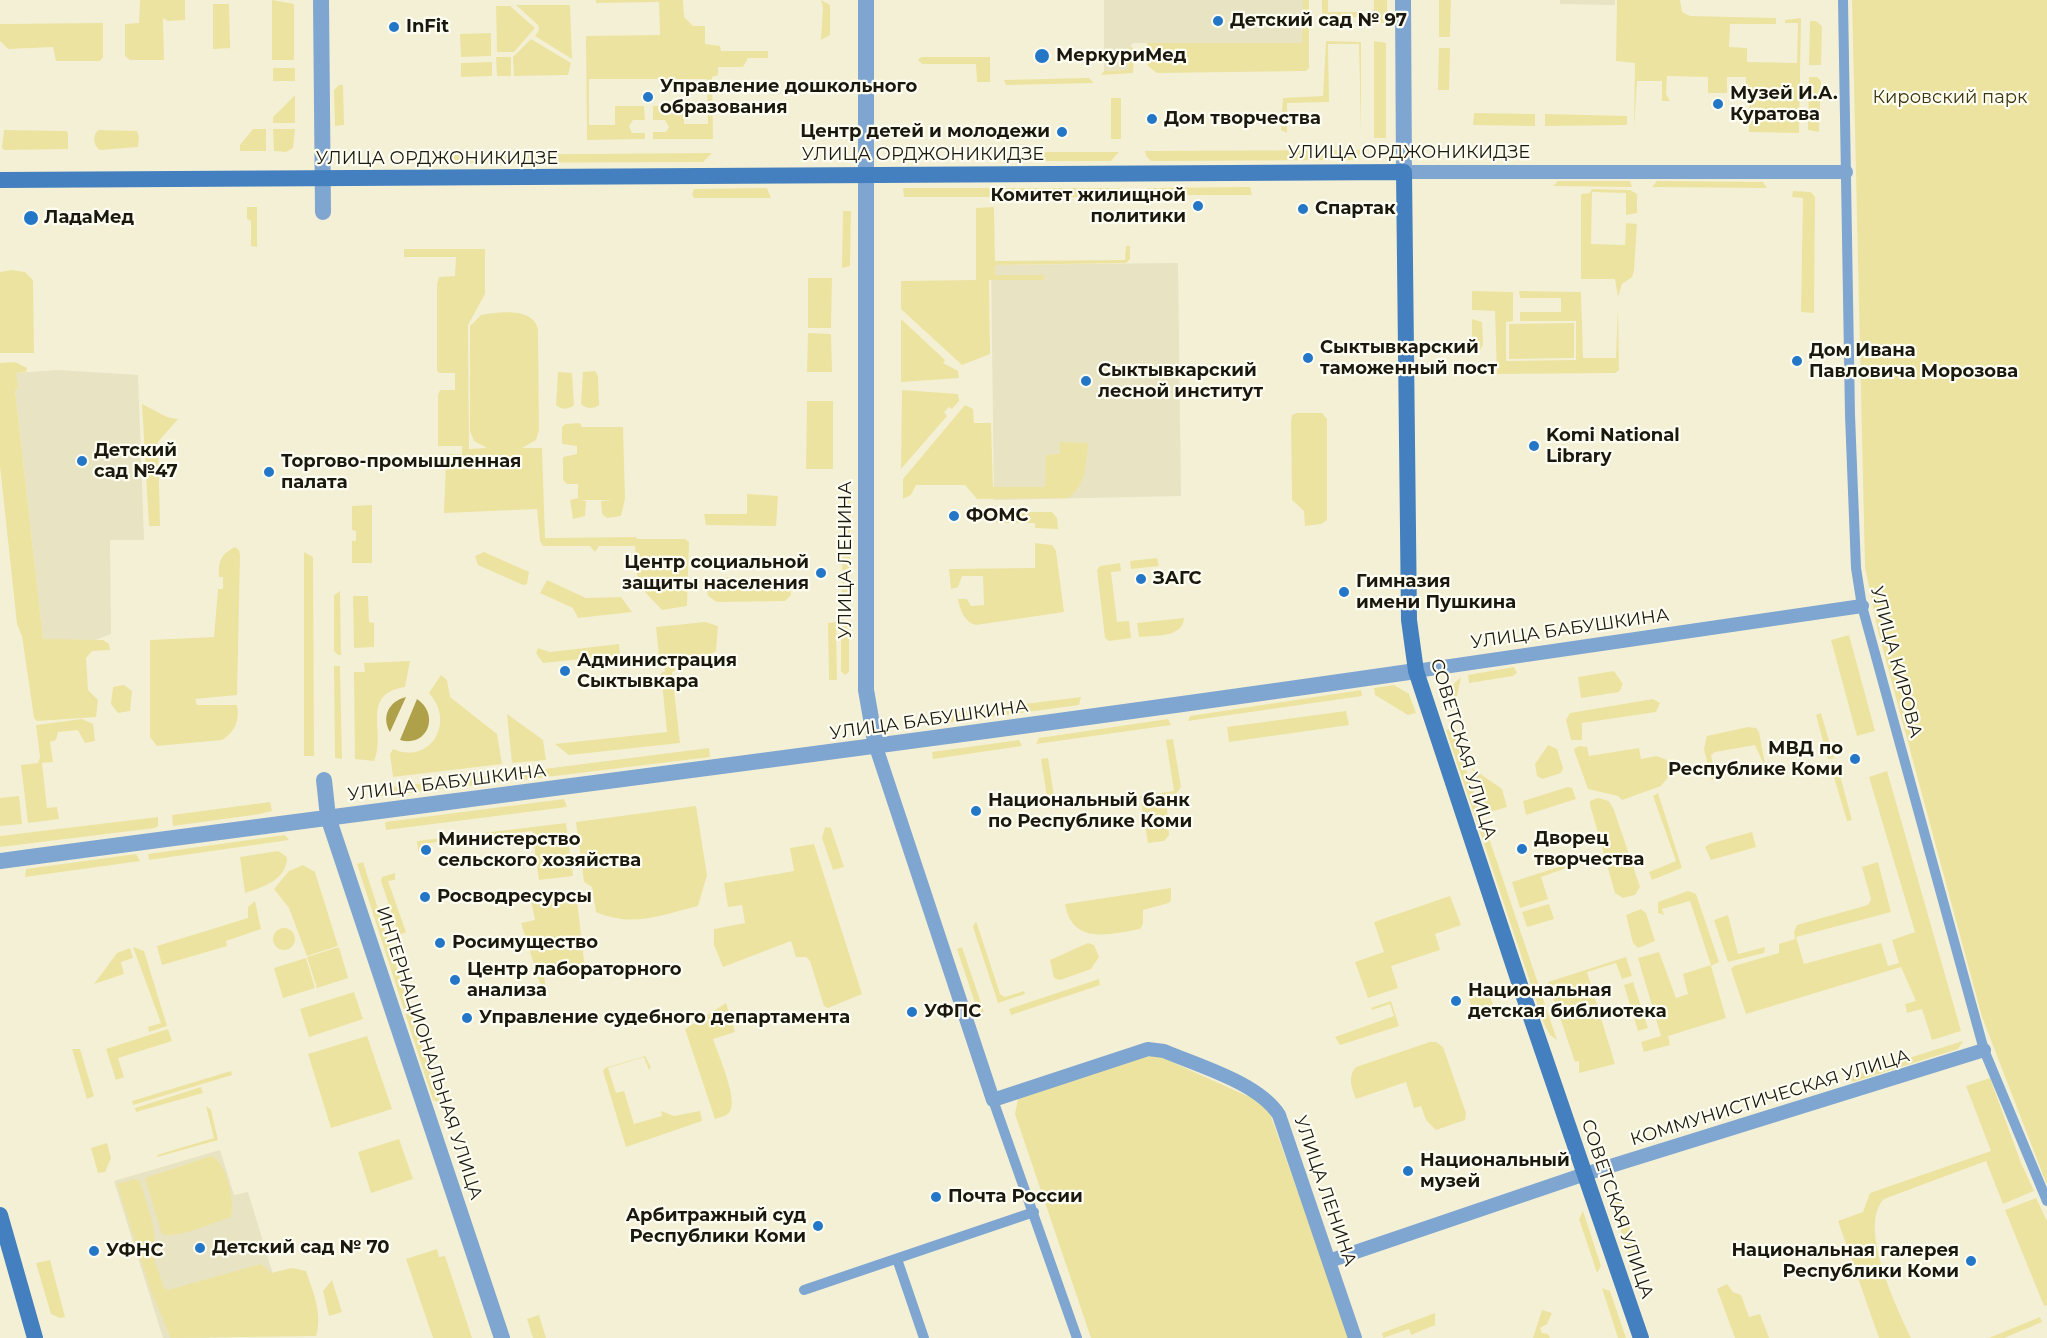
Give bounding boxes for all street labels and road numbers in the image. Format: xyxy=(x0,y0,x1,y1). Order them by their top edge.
street label: УЛИЦА ОРДЖОНИКИДЗЕ xyxy=(1288,142,1530,164)
street label: УЛИЦА ОРДЖОНИКИДЗЕ xyxy=(802,144,1044,166)
street label: УЛИЦА ОРДЖОНИКИДЗЕ xyxy=(316,148,558,170)
street label: УЛИЦА ЛЕНИНА xyxy=(835,481,857,639)
street label: УЛИЦА КИРОВА xyxy=(1865,584,1927,740)
street label: УЛИЦА БАБУШКИНА xyxy=(1470,604,1670,654)
street label: СОВЕТСКАЯ УЛИЦА xyxy=(1425,656,1501,842)
street label: УЛИЦА БАБУШКИНА xyxy=(829,695,1029,745)
street label: УЛИЦА БАБУШКИНА xyxy=(346,760,548,806)
street label: ИНТЕРНАЦИОНАЛЬНАЯ УЛИЦА xyxy=(371,903,487,1203)
street label: КОММУНИСТИЧЕСКАЯ УЛИЦА xyxy=(1628,1045,1912,1151)
street label: УЛИЦА ЛЕНИНА xyxy=(1289,1113,1361,1269)
street label: СОВЕТСКАЯ УЛИЦА xyxy=(1576,1117,1658,1301)

